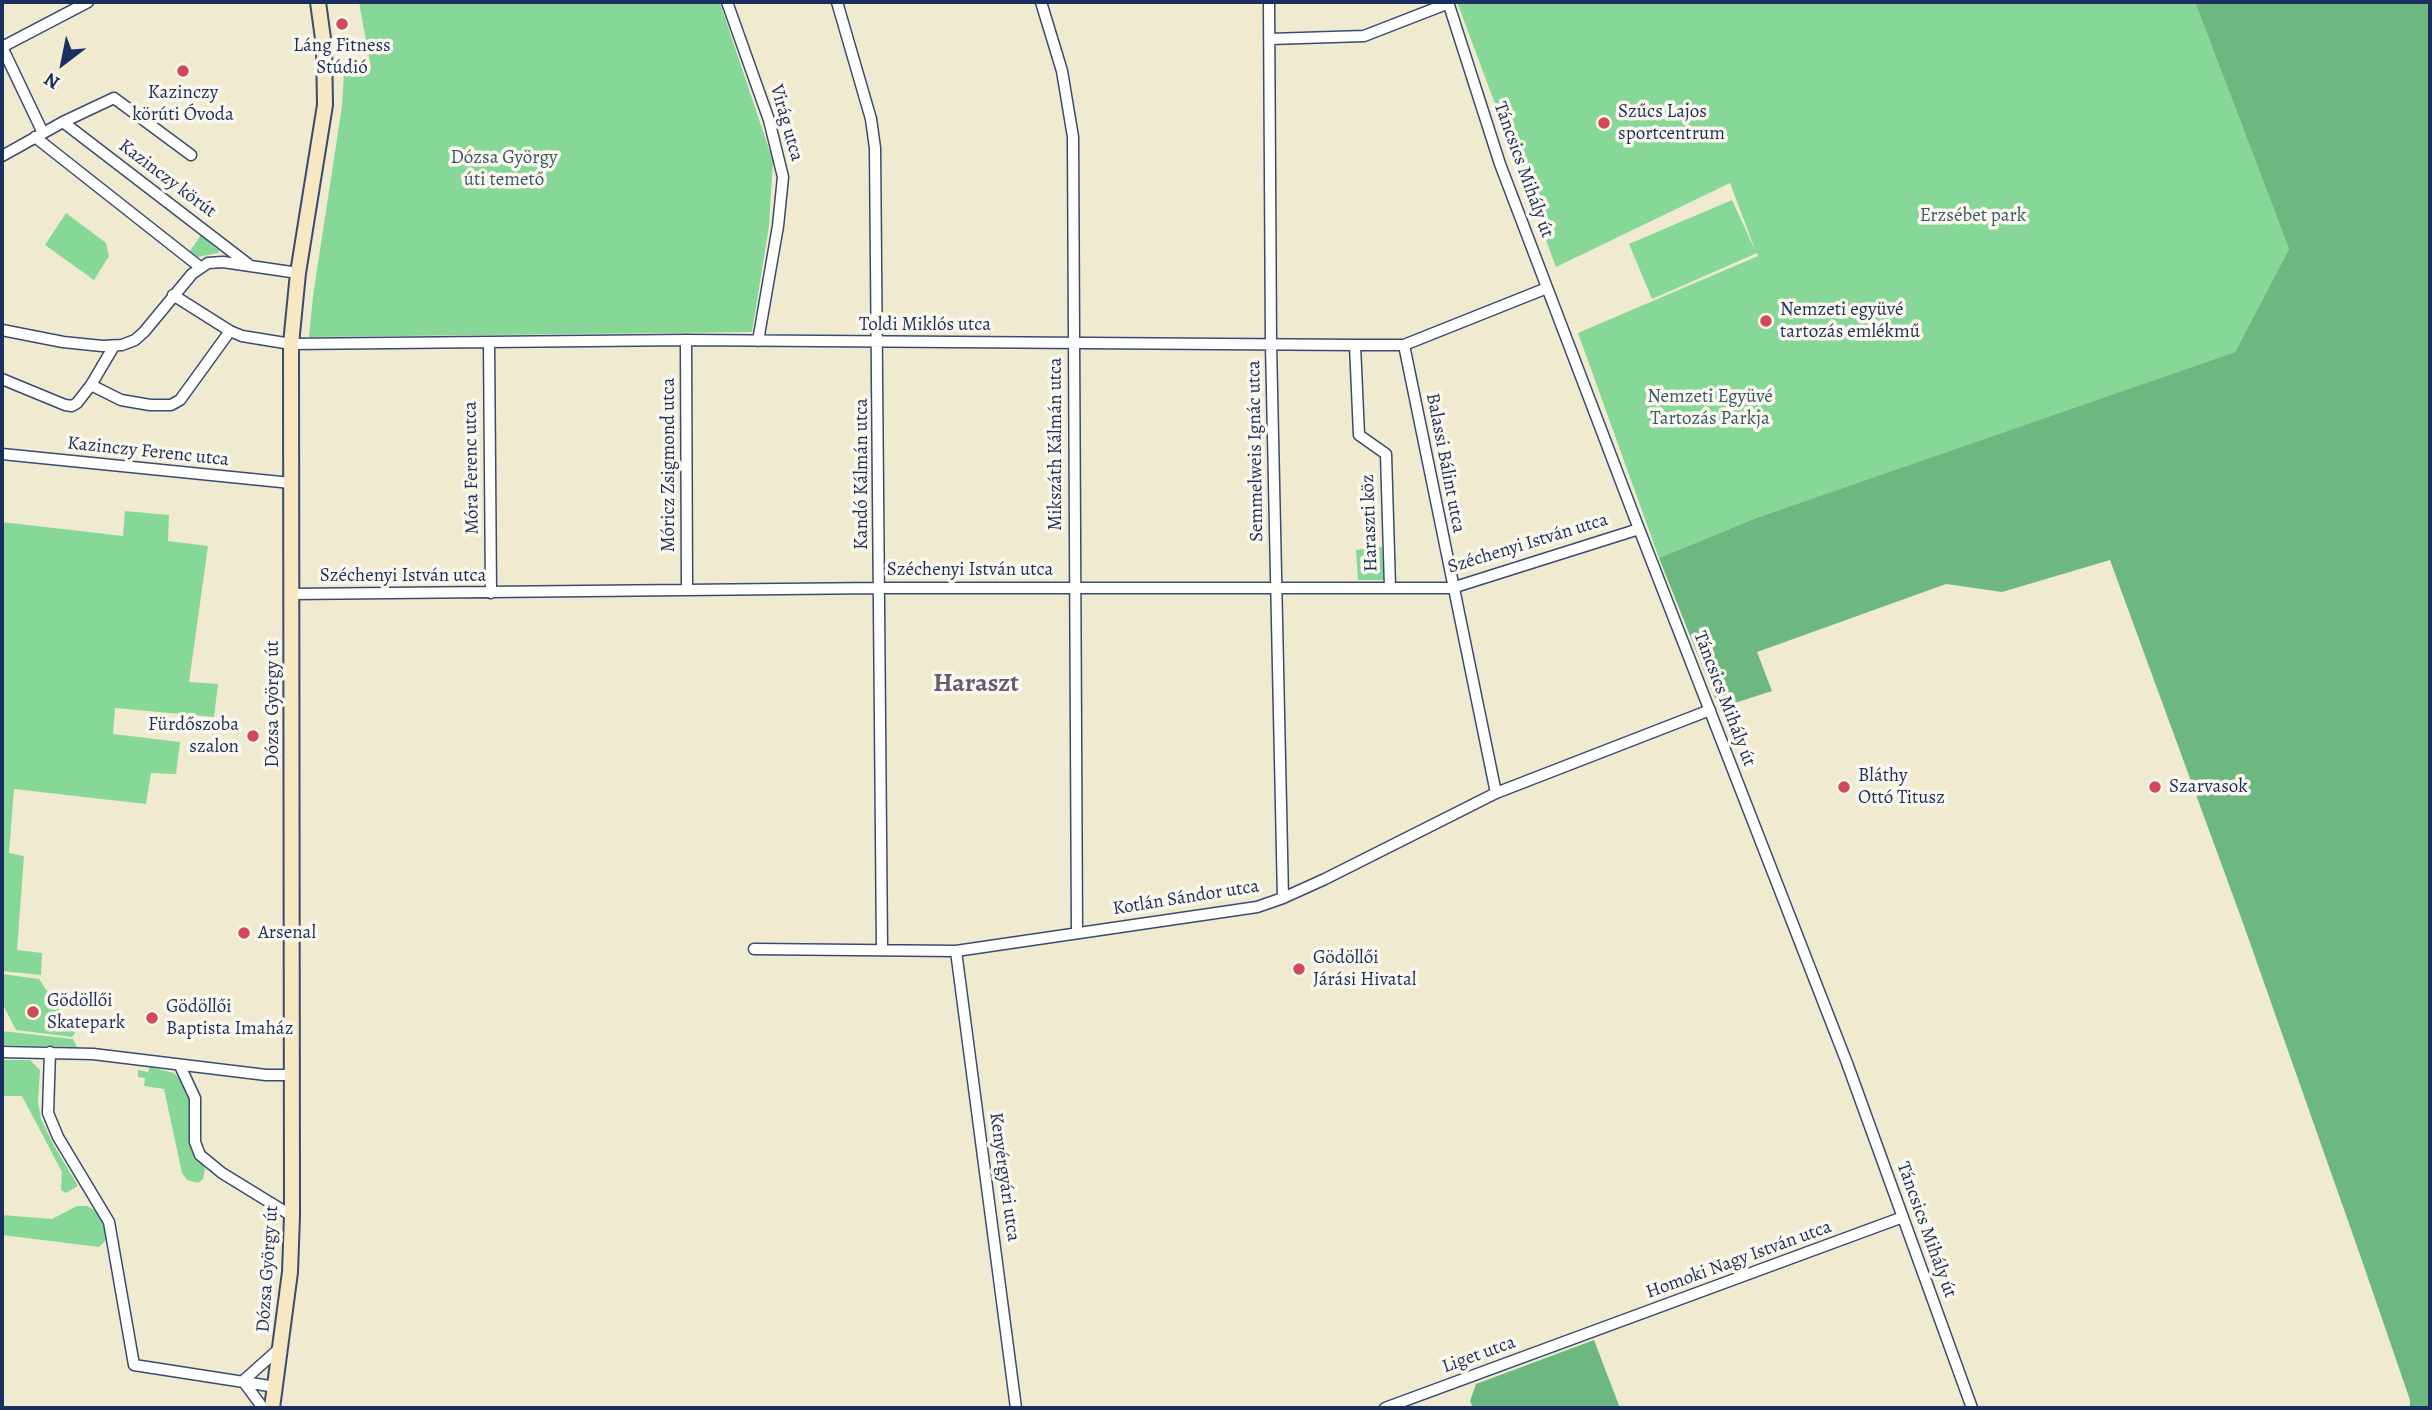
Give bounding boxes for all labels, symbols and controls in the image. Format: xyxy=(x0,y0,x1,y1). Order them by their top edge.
marker: Láng Fitness Stúdió xyxy=(334,16,350,32)
north arrow xyxy=(28,28,98,98)
place label: Láng Fitness Stúdió xyxy=(293,35,391,79)
marker: Kazinczy körúti Óvoda xyxy=(175,63,191,79)
text: N xyxy=(39,66,65,96)
place label: Kazinczy körúti Óvoda xyxy=(132,82,234,126)
street label: Virág utca xyxy=(764,82,808,164)
street label: Táncsics Mihály út xyxy=(1488,99,1558,241)
place label: Szűcs Lajos sportcentrum xyxy=(1618,101,1725,145)
marker: Szűcs Lajos sportcentrum xyxy=(1596,115,1612,131)
street label: Kazinczy körút xyxy=(114,135,220,223)
park label: Dózsa György úti temető xyxy=(450,147,558,191)
park label: Erzsébet park xyxy=(1920,205,2026,227)
place label: Nemzeti együvé tartozás emlékmű xyxy=(1780,299,1920,343)
marker: Nemzeti együvé tartozás emlékmű xyxy=(1758,313,1774,329)
street label: Toldi Miklós utca xyxy=(859,314,991,336)
street label: Mikszáth Kálmán utca xyxy=(1045,357,1067,531)
street label: Semmelweis Ignác utca xyxy=(1243,360,1269,542)
street label: Móricz Zsigmond utca xyxy=(658,378,680,552)
park label: Nemzeti Együvé Tartozás Parkja xyxy=(1647,386,1773,430)
street label: Balassi Bálint utca xyxy=(1420,391,1470,535)
street label: Kandó Kálmán utca xyxy=(851,398,873,550)
street label: Móra Ferenc utca xyxy=(459,401,485,535)
street label: Kazinczy Ferenc utca xyxy=(66,432,230,472)
street label: Haraszti köz xyxy=(1357,474,1383,572)
street label: Széchenyi István utca xyxy=(1445,509,1611,579)
street label: Széchenyi István utca xyxy=(887,559,1053,581)
street label: Széchenyi István utca xyxy=(320,565,486,587)
street label: Táncsics Mihály út xyxy=(1688,628,1760,770)
street label: Dózsa György út xyxy=(262,640,284,768)
district label: Haraszt xyxy=(933,669,1019,701)
place label: Fürdőszoba szalon xyxy=(148,714,239,758)
marker: Fürdőszoba szalon xyxy=(245,728,261,744)
place label: Bláthy Ottó Titusz xyxy=(1858,765,1945,809)
place label: Szarvasok xyxy=(2169,776,2248,798)
marker: Bláthy Ottó Titusz xyxy=(1836,779,1852,795)
marker: Szarvasok xyxy=(2147,779,2163,795)
street label: Kotlán Sándor utca xyxy=(1111,875,1261,921)
place label: Arsenal xyxy=(258,922,316,944)
marker: Arsenal xyxy=(236,925,252,941)
place label: Gödöllői Járási Hivatal xyxy=(1313,947,1416,991)
marker: Gödöllői Járási Hivatal xyxy=(1291,961,1307,977)
place label: Gödöllői Skatepark xyxy=(47,990,125,1034)
place label: Gödöllői Baptista Imaház xyxy=(166,996,293,1040)
marker: Gödöllői Skatepark xyxy=(25,1004,41,1020)
marker: Gödöllői Baptista Imaház xyxy=(144,1010,160,1026)
street label: Kenyérgyári utca xyxy=(984,1111,1024,1243)
street label: Táncsics Mihály út xyxy=(1891,1159,1961,1301)
street label: Dózsa György út xyxy=(252,1205,284,1333)
street label: Homoki Nagy István utca xyxy=(1643,1216,1835,1304)
street label: Liget utca xyxy=(1439,1331,1519,1379)

